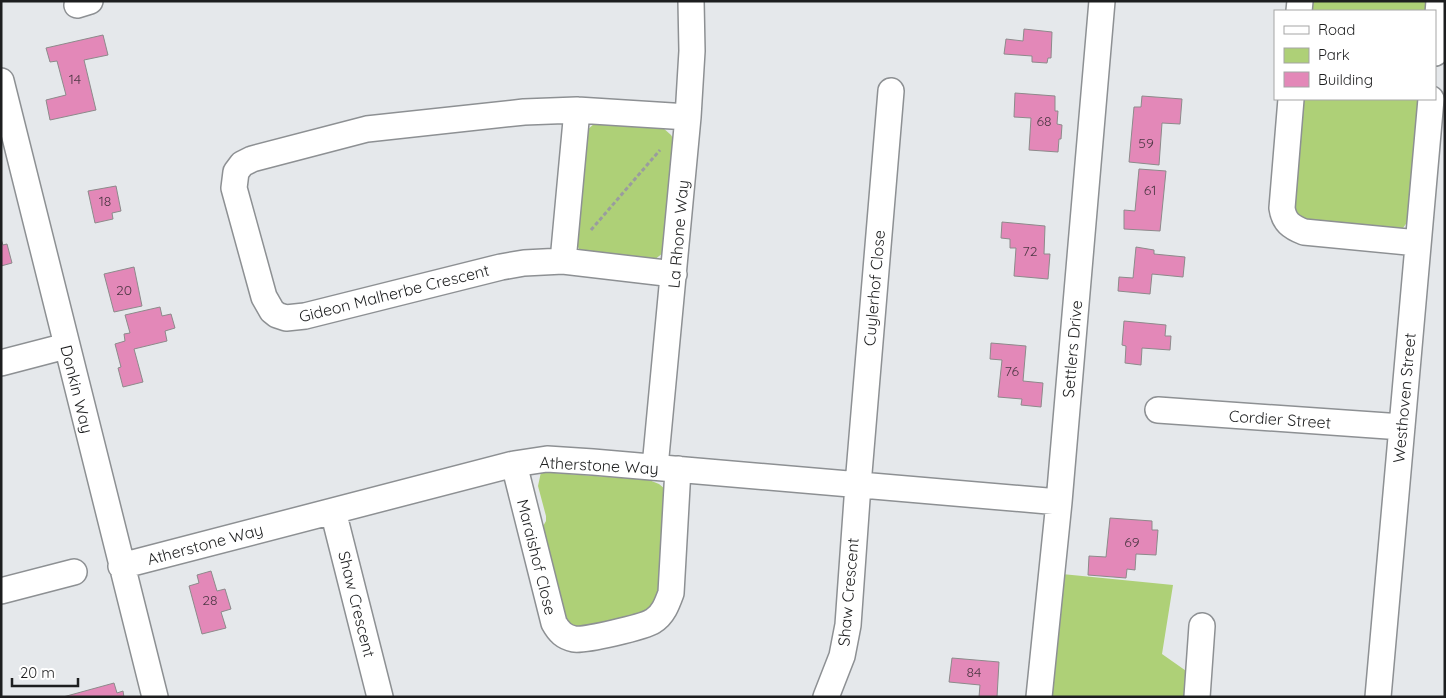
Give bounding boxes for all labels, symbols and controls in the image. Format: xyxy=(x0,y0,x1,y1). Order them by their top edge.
legend xyxy=(1274,10,1436,100)
text: Road xyxy=(1318,20,1355,39)
text: Park xyxy=(1318,45,1350,64)
house number: 14 xyxy=(69,70,81,88)
text: Building xyxy=(1318,70,1373,89)
house number: 68 xyxy=(1036,112,1052,130)
house number: 59 xyxy=(1138,134,1154,152)
street label: La Rhone Way xyxy=(663,179,693,289)
house number: 61 xyxy=(1144,181,1156,199)
house number: 18 xyxy=(99,192,111,210)
street label: Cuylerhof Close xyxy=(859,229,889,347)
house number: 72 xyxy=(1023,242,1038,260)
street label: Gideon Malherbe Crescent xyxy=(297,260,491,326)
house number: 20 xyxy=(116,281,132,299)
street label: Settlers Drive xyxy=(1058,299,1086,399)
street label: Westhoven Street xyxy=(1388,332,1420,464)
street label: Donkin Way xyxy=(56,343,98,435)
house number: 76 xyxy=(1005,362,1020,380)
street label: Cordier Street xyxy=(1228,405,1332,433)
street label: Atherstone Way xyxy=(539,452,659,478)
street label: Maraishof Close xyxy=(513,497,561,617)
street label: Atherstone Way xyxy=(145,519,265,569)
house number: 69 xyxy=(1124,533,1140,551)
street label: Shaw Crescent xyxy=(833,537,863,647)
street label: Shaw Crescent xyxy=(334,549,380,659)
house number: 28 xyxy=(202,591,218,609)
scale bar xyxy=(12,656,79,688)
text: 20 m xyxy=(20,663,55,682)
house number: 84 xyxy=(967,663,981,681)

